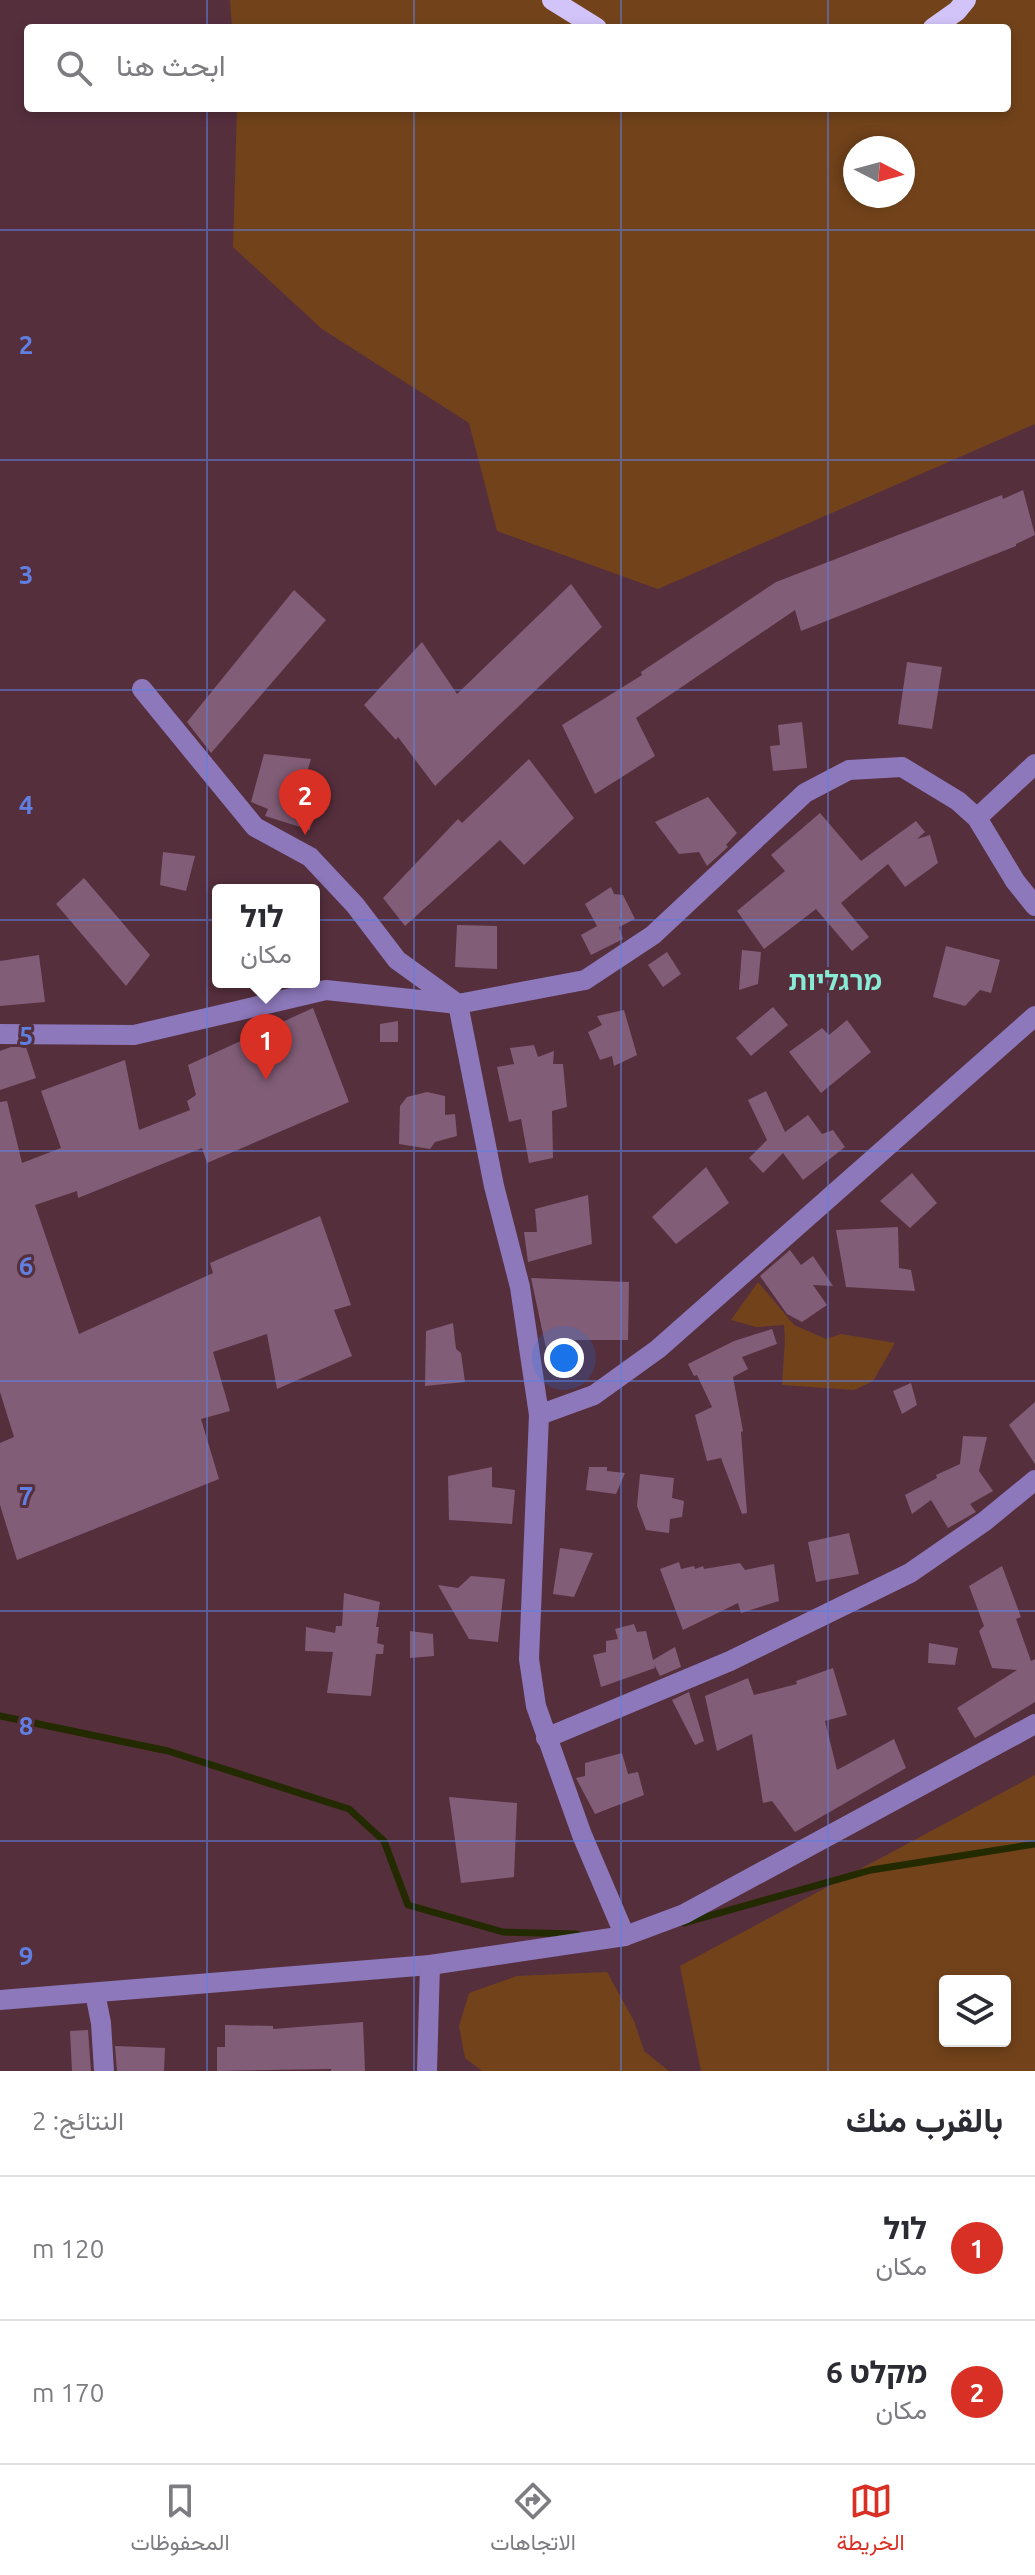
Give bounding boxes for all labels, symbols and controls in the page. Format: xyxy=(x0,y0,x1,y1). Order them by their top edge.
search box xyxy=(24,24,1011,112)
icon: search xyxy=(52,46,96,90)
text: ابحث هنا xyxy=(116,48,226,82)
north arrow xyxy=(843,136,915,208)
text: 2 xyxy=(19,330,33,359)
text: 3 xyxy=(19,560,33,589)
pin: 2 xyxy=(279,769,331,835)
text: 4 xyxy=(19,790,33,819)
popup xyxy=(212,884,320,988)
text: לול xyxy=(240,899,284,933)
text: مكان xyxy=(240,939,292,968)
district label: מרגליות xyxy=(788,966,882,995)
pin: 1 xyxy=(240,1014,292,1080)
text: 5 xyxy=(19,1021,33,1050)
text: 6 xyxy=(19,1251,33,1280)
your location xyxy=(544,1338,584,1378)
text: 7 xyxy=(19,1481,33,1510)
text: 8 xyxy=(19,1711,33,1740)
text: 9 xyxy=(19,1941,33,1970)
map controls xyxy=(939,1975,1011,2047)
button: layers xyxy=(939,1975,1011,2047)
text: بالقرب منك xyxy=(846,2100,1003,2138)
text: النتائج: 2 xyxy=(32,2106,124,2135)
text: לול xyxy=(884,2211,927,2245)
text: 120 m xyxy=(32,2234,104,2263)
text: 1 xyxy=(970,2234,984,2263)
text: مكان xyxy=(875,2251,927,2280)
text: מקלט 6 xyxy=(826,2355,927,2389)
text: 170 m xyxy=(32,2378,104,2407)
text: 2 xyxy=(970,2378,984,2407)
text: مكان xyxy=(875,2395,927,2424)
tab: المحفوظات xyxy=(130,2479,230,2562)
tab: الاتجاهات xyxy=(490,2479,576,2562)
tab: الخريطة xyxy=(837,2479,905,2562)

